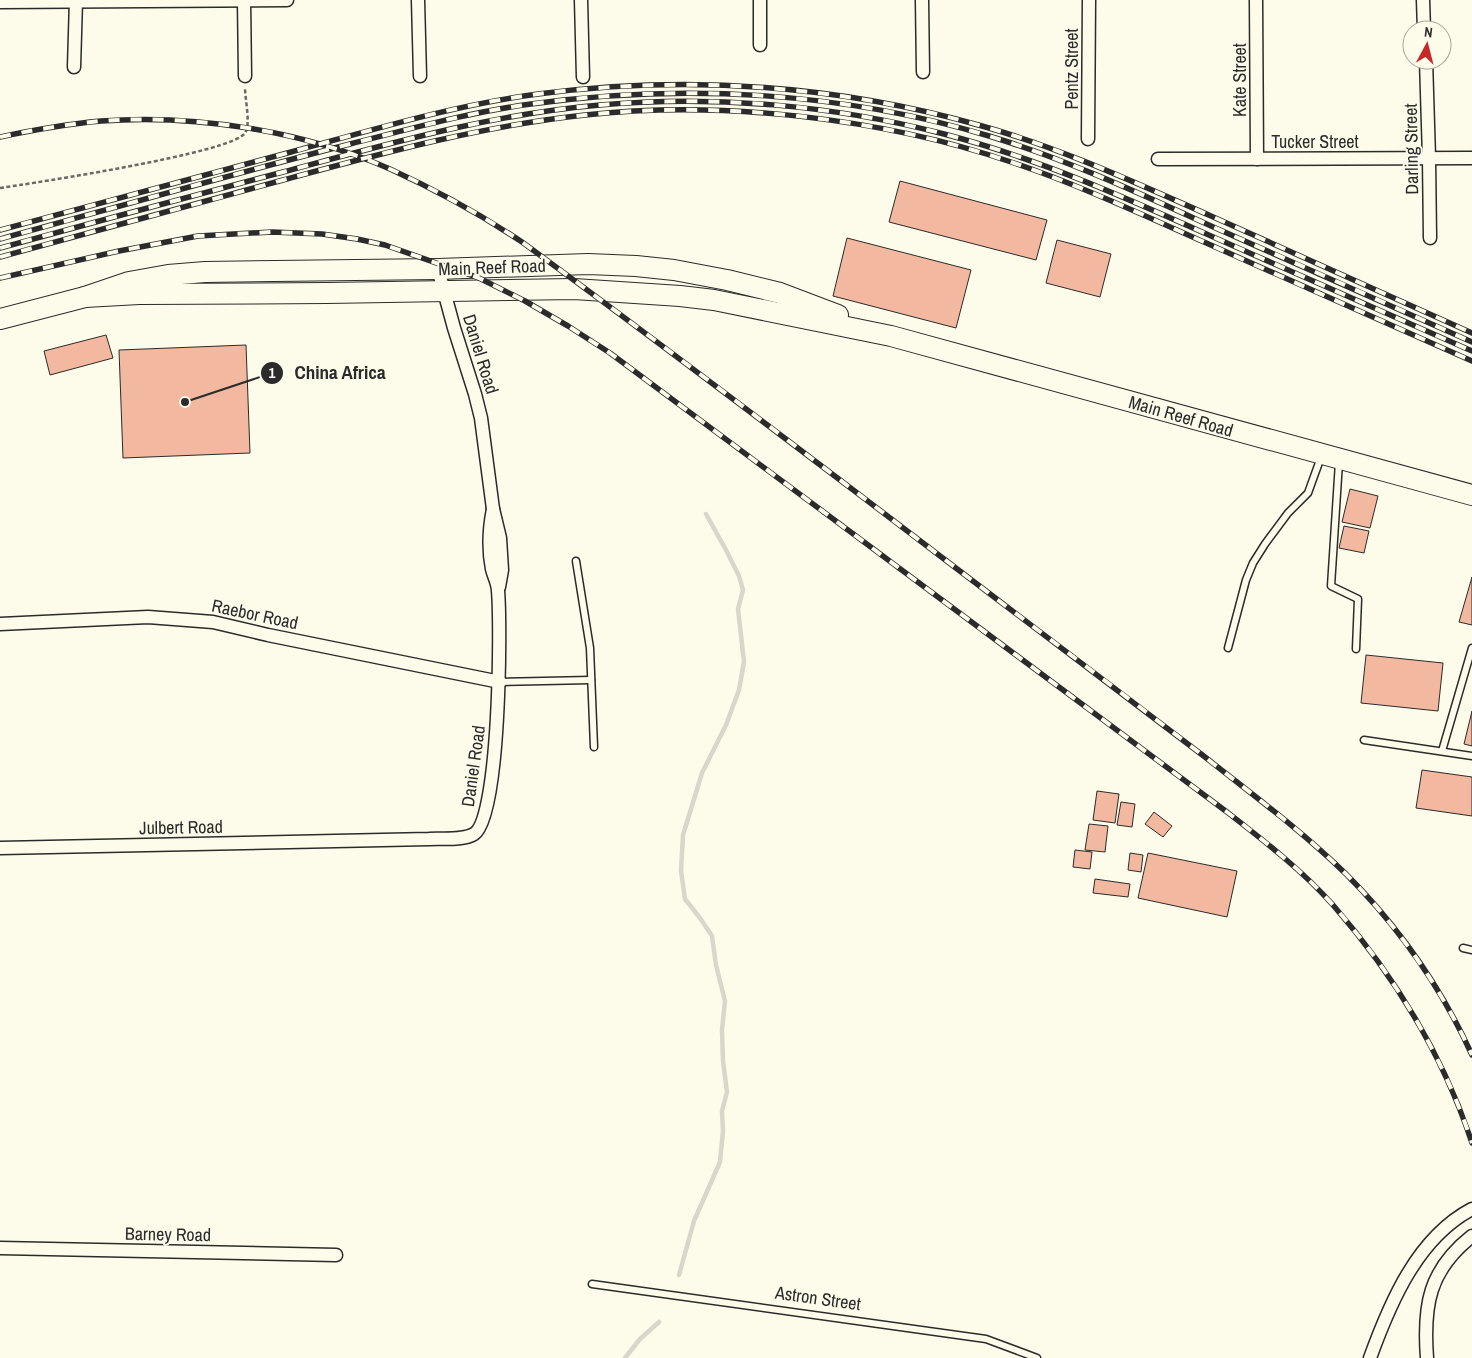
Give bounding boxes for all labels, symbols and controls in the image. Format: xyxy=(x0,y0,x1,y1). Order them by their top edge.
north arrow xyxy=(1402,20,1452,70)
text: N xyxy=(1423,23,1434,42)
street label: Pentz Street xyxy=(1059,28,1084,110)
street label: Kate Street xyxy=(1227,43,1252,117)
street label: Darling Street xyxy=(1398,103,1424,195)
street label: Tucker Street xyxy=(1271,129,1359,154)
street label: Main Reef Road xyxy=(438,253,546,281)
street label: Daniel Road xyxy=(457,311,505,397)
callout: China Africa xyxy=(259,356,396,390)
text: China Africa xyxy=(294,359,386,385)
text: 1 xyxy=(269,362,276,383)
street label: Main Reef Road xyxy=(1126,389,1236,443)
street label: Raebor Road xyxy=(209,593,301,635)
street label: Daniel Road xyxy=(455,724,491,808)
street label: Julbert Road xyxy=(139,814,223,840)
street label: Barney Road xyxy=(125,1221,211,1247)
street label: Astron Street xyxy=(773,1279,862,1316)

